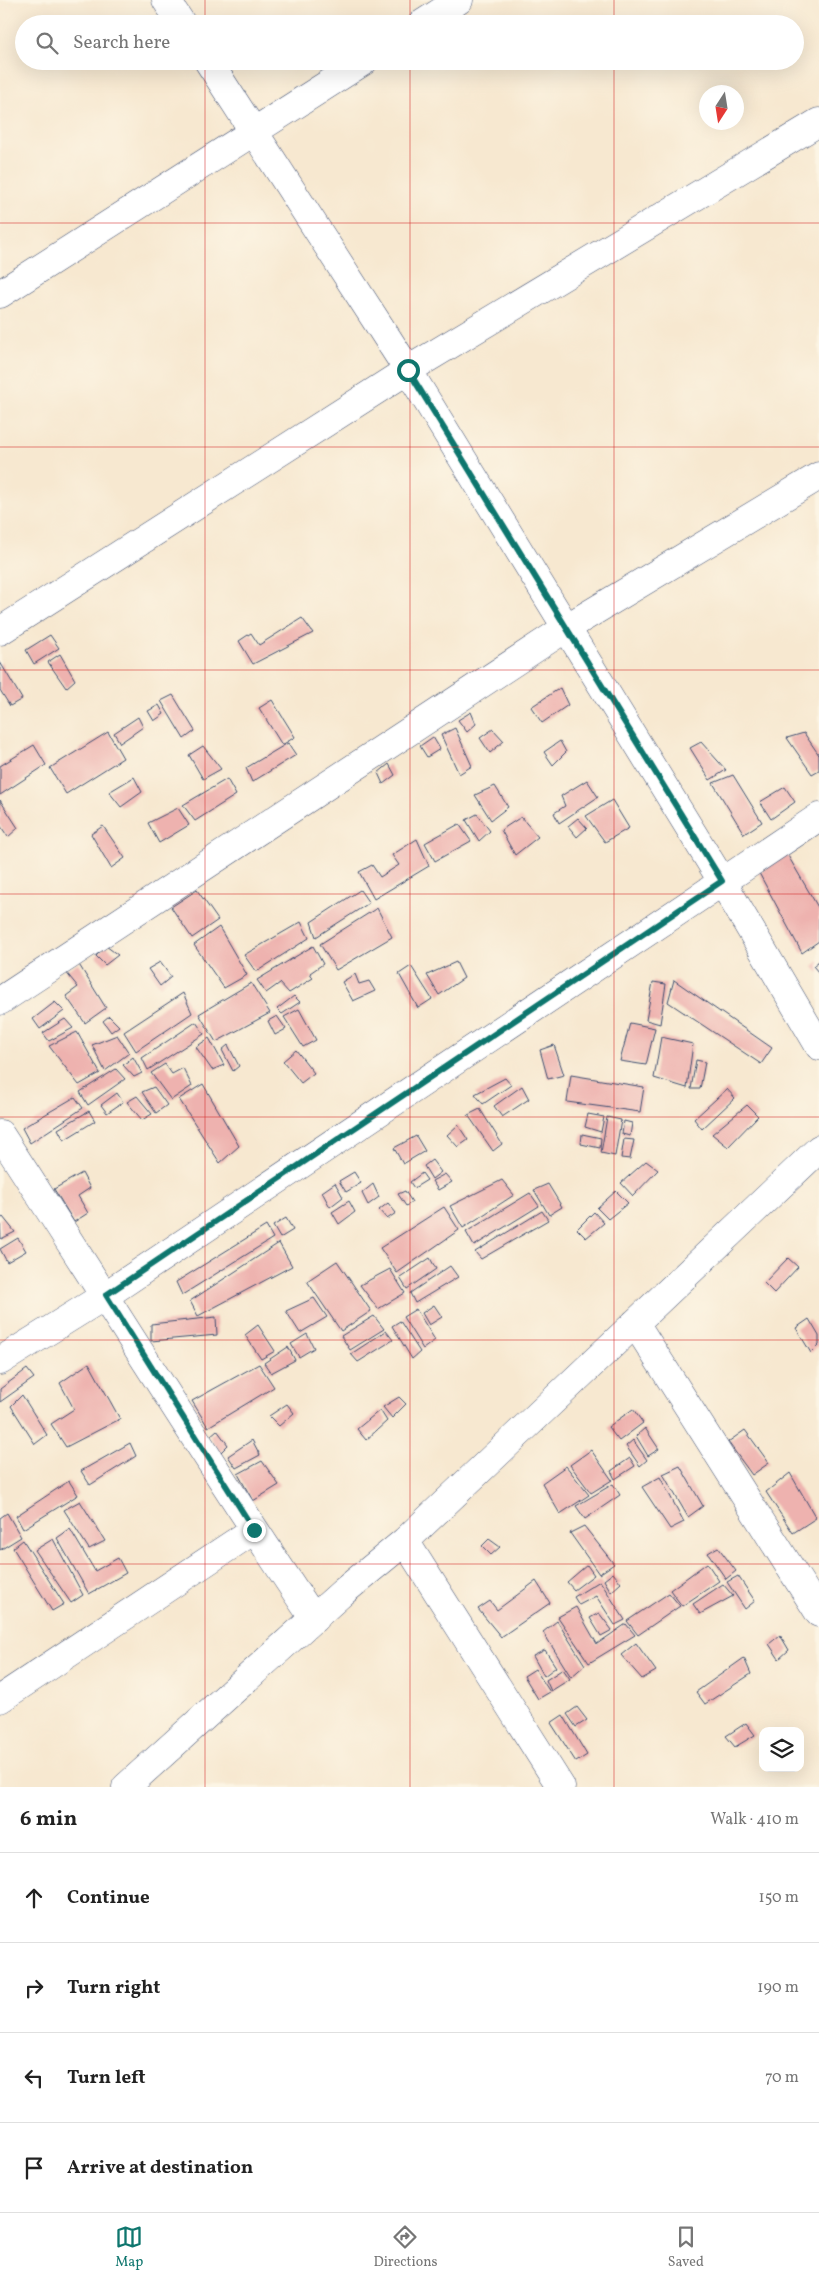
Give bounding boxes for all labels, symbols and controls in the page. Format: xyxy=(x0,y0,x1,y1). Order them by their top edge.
search box xyxy=(15,15,804,70)
icon: search xyxy=(33,29,61,57)
text: Search here xyxy=(73,30,170,56)
north arrow xyxy=(699,85,744,130)
route start xyxy=(397,359,420,382)
route end xyxy=(243,1519,266,1542)
map controls xyxy=(759,1727,804,1772)
button: layers xyxy=(759,1727,804,1772)
text: 6 min xyxy=(20,1805,77,1834)
text: Walk · 410 m xyxy=(710,1809,799,1831)
icon: ahead xyxy=(20,1884,48,1912)
text: Continue xyxy=(67,1885,150,1911)
text: 150 m xyxy=(758,1887,799,1909)
icon: right xyxy=(20,1974,48,2002)
text: Turn right xyxy=(67,1975,160,2001)
text: 190 m xyxy=(757,1977,799,1999)
icon: left xyxy=(20,2064,48,2092)
text: Turn left xyxy=(67,2065,146,2091)
text: 70 m xyxy=(765,2067,799,2089)
icon: arrive xyxy=(20,2154,48,2182)
text: Arrive at destination xyxy=(67,2155,253,2181)
tab: Map xyxy=(115,2223,143,2272)
tab: Directions xyxy=(373,2223,438,2272)
tab: Saved xyxy=(668,2223,704,2272)

